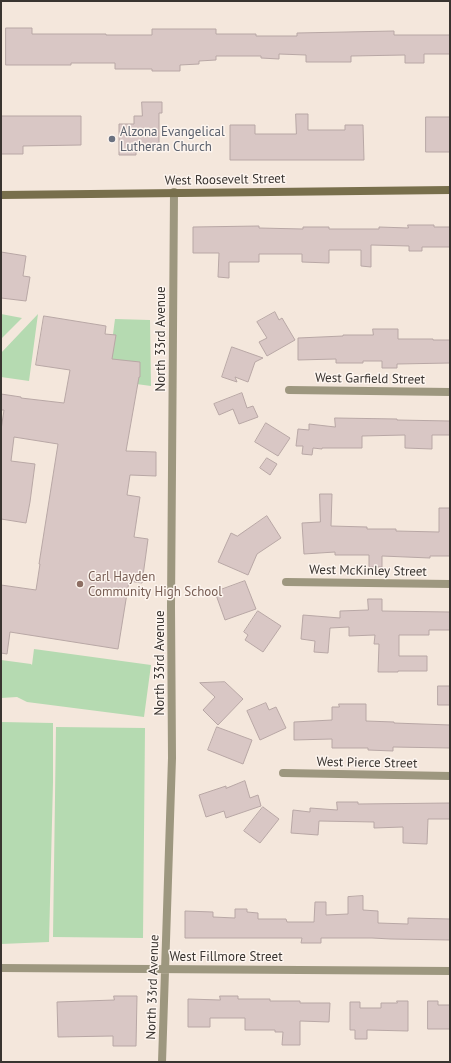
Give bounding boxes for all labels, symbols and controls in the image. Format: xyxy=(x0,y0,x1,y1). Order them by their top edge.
place label: Alzona Evangelical Lutheran Church xyxy=(120,124,225,155)
marker: Alzona Evangelical Lutheran Church xyxy=(107,134,117,144)
street label: West Roosevelt Street xyxy=(165,171,285,189)
street label: North 33rd Avenue xyxy=(153,286,169,392)
street label: West Garfield Street xyxy=(315,370,425,388)
street label: West McKinley Street xyxy=(309,562,427,580)
place label: Carl Hayden Community High School xyxy=(88,569,222,600)
marker: Carl Hayden Community High School xyxy=(75,579,85,589)
street label: North 33rd Avenue xyxy=(152,610,168,716)
street label: West Pierce Street xyxy=(316,754,418,772)
street label: North 33rd Avenue xyxy=(143,934,163,1040)
street label: West Fillmore Street xyxy=(169,949,283,965)

